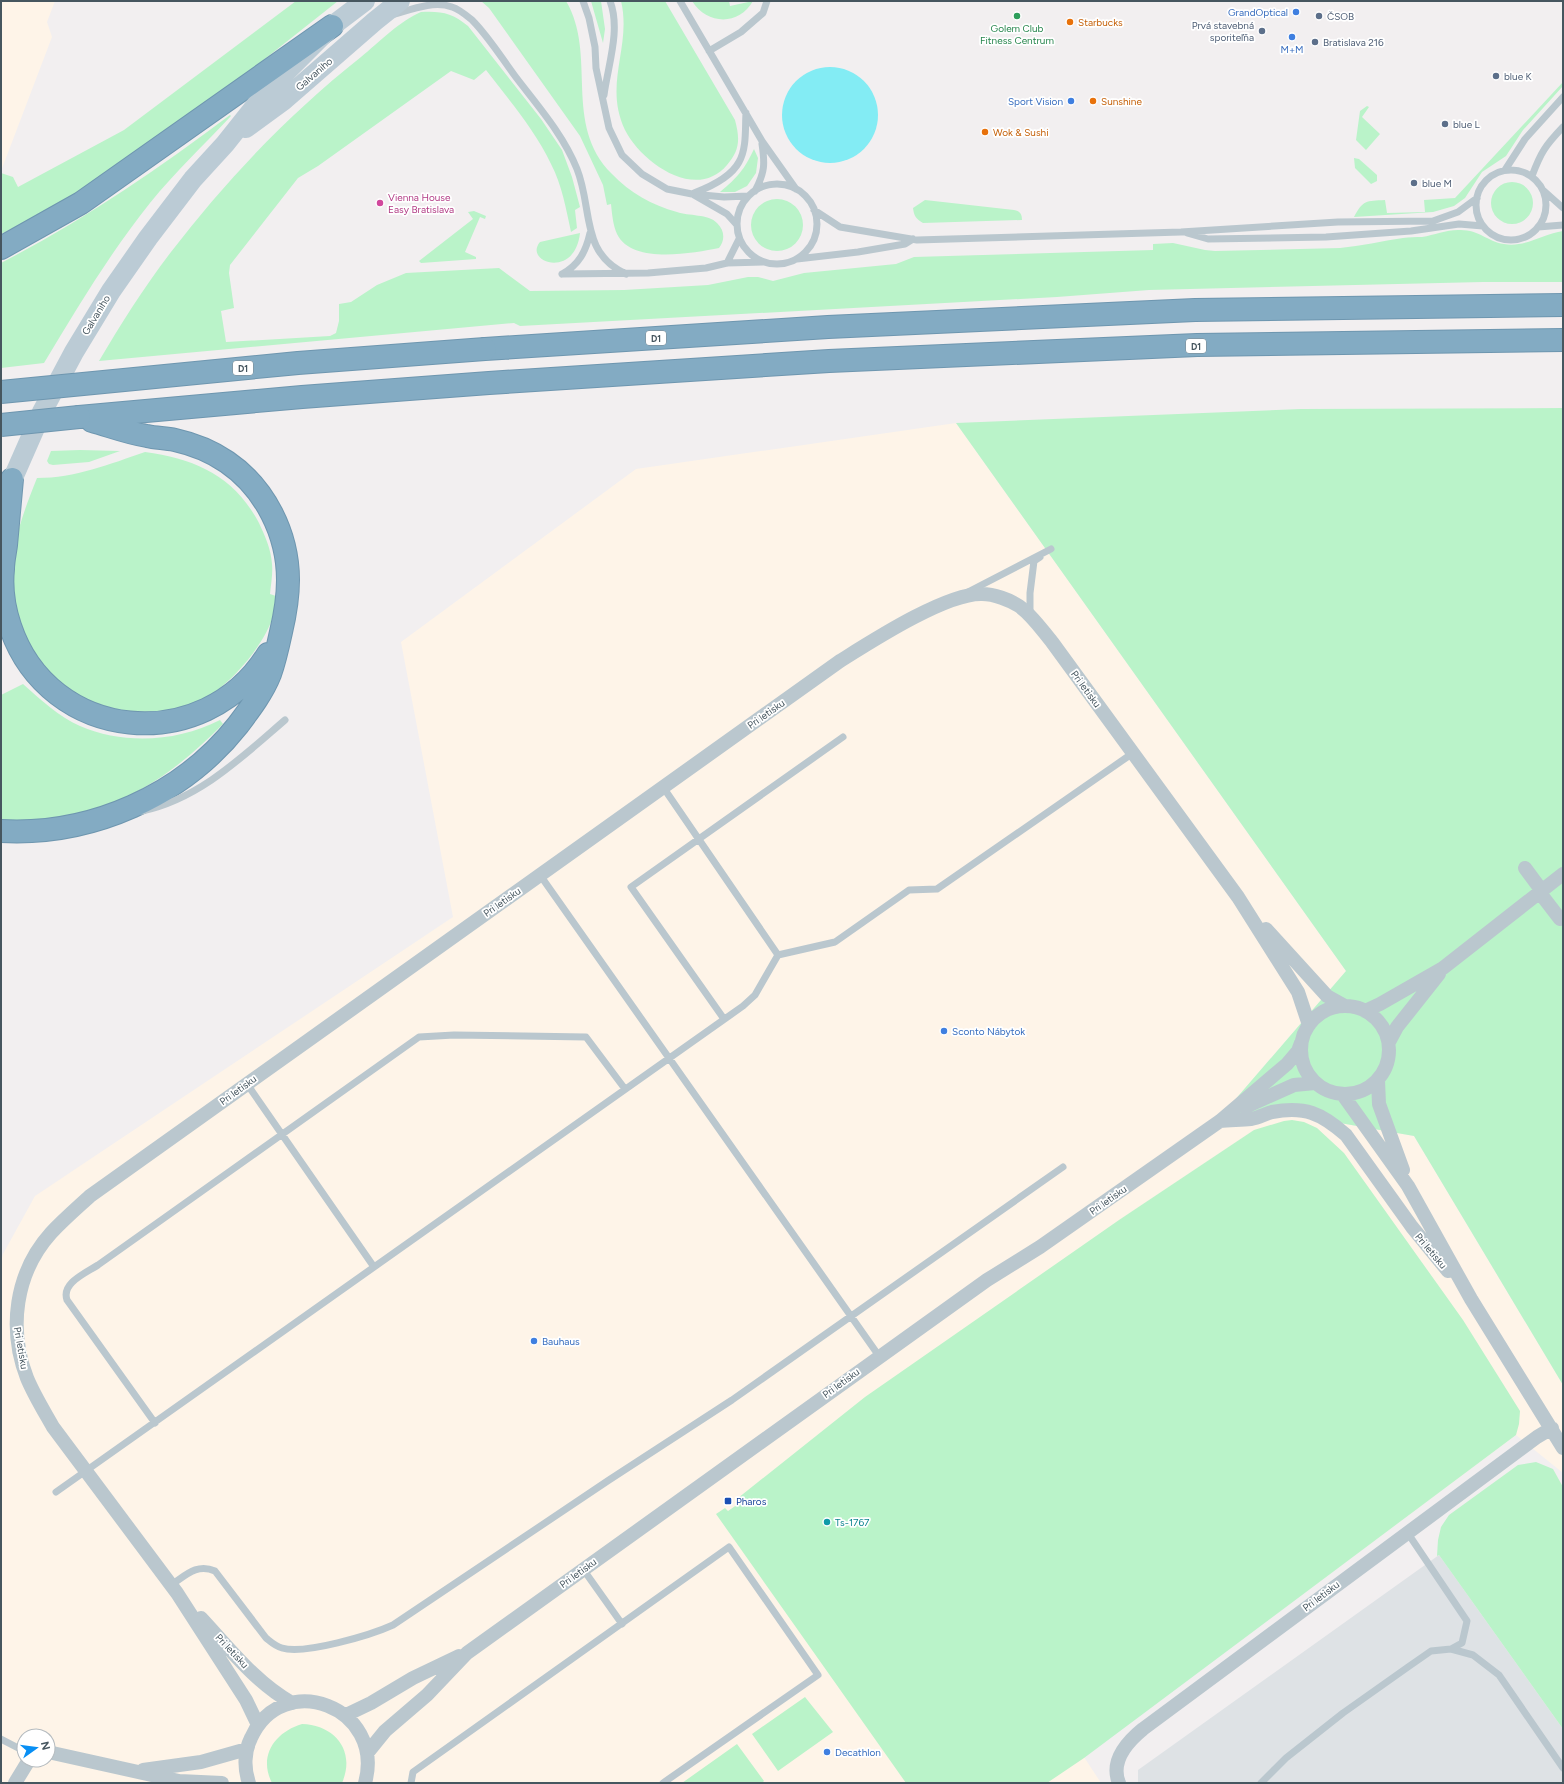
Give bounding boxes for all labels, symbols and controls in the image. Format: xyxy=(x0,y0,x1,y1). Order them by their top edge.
place label: GrandOptical xyxy=(1228,6,1288,19)
marker: GrandOptical xyxy=(1291,7,1301,17)
place label: ČSOB xyxy=(1327,10,1354,23)
marker: Golem Club Fitness Centrum xyxy=(1012,11,1022,21)
marker: ČSOB xyxy=(1314,11,1324,21)
place label: Starbucks xyxy=(1078,16,1123,29)
marker: Starbucks xyxy=(1065,17,1075,27)
place label: Prvá stavebná sporiteľňa xyxy=(1192,19,1254,44)
place label: Golem Club Fitness Centrum xyxy=(980,22,1054,47)
marker: Prvá stavebná sporiteľňa xyxy=(1257,26,1267,36)
marker: M+M xyxy=(1287,32,1297,42)
place label: Bratislava 216 xyxy=(1323,36,1384,49)
marker: Bratislava 216 xyxy=(1310,37,1320,47)
place label: M+M xyxy=(1280,43,1304,56)
street label: Galvaniho xyxy=(293,54,335,93)
place label: blue K xyxy=(1504,70,1533,83)
marker: blue K xyxy=(1491,71,1501,81)
place label: Sport Vision xyxy=(1008,95,1063,108)
place label: Sunshine xyxy=(1101,95,1142,108)
marker: Sport Vision xyxy=(1066,96,1076,106)
marker: Sunshine xyxy=(1088,96,1098,106)
place label: blue L xyxy=(1453,118,1481,131)
marker: blue L xyxy=(1440,119,1450,129)
place label: Wok & Sushi xyxy=(993,126,1049,139)
marker: Wok & Sushi xyxy=(980,127,990,137)
place label: blue M xyxy=(1422,177,1452,190)
marker: blue M xyxy=(1409,178,1419,188)
place label: Vienna House Easy Bratislava xyxy=(388,191,454,216)
marker: Vienna House Easy Bratislava xyxy=(375,198,385,208)
street label: Galvaniho xyxy=(79,292,113,337)
road number: D1 xyxy=(646,331,666,345)
road number: D1 xyxy=(1186,339,1206,353)
road number: D1 xyxy=(233,361,253,375)
street label: Pri letisku xyxy=(1068,668,1104,710)
street label: Pri letisku xyxy=(745,696,787,732)
street label: Pri letisku xyxy=(481,884,523,920)
place label: Sconto Nábytok xyxy=(952,1025,1025,1038)
marker: Sconto Nábytok xyxy=(939,1026,949,1036)
street label: Pri letisku xyxy=(217,1072,259,1108)
street label: Pri letisku xyxy=(1087,1182,1129,1218)
street label: Pri letisku xyxy=(1412,1230,1450,1272)
street label: Pri letisku xyxy=(11,1326,31,1370)
place label: Bauhaus xyxy=(542,1335,580,1348)
marker: Bauhaus xyxy=(529,1336,539,1346)
street label: Pri letisku xyxy=(820,1365,862,1401)
place label: Pharos xyxy=(736,1495,767,1508)
marker: Pharos xyxy=(723,1496,733,1506)
place label: Ts-1767 xyxy=(835,1516,870,1529)
marker: Ts-1767 xyxy=(822,1517,832,1527)
street label: Pri letisku xyxy=(557,1555,599,1591)
street label: Pri letisku xyxy=(1300,1578,1342,1614)
street label: Pri letisku xyxy=(213,1631,251,1671)
north arrow xyxy=(16,1728,56,1768)
text: N xyxy=(38,1740,53,1751)
place label: Decathlon xyxy=(835,1746,881,1759)
marker: Decathlon xyxy=(822,1747,832,1757)

